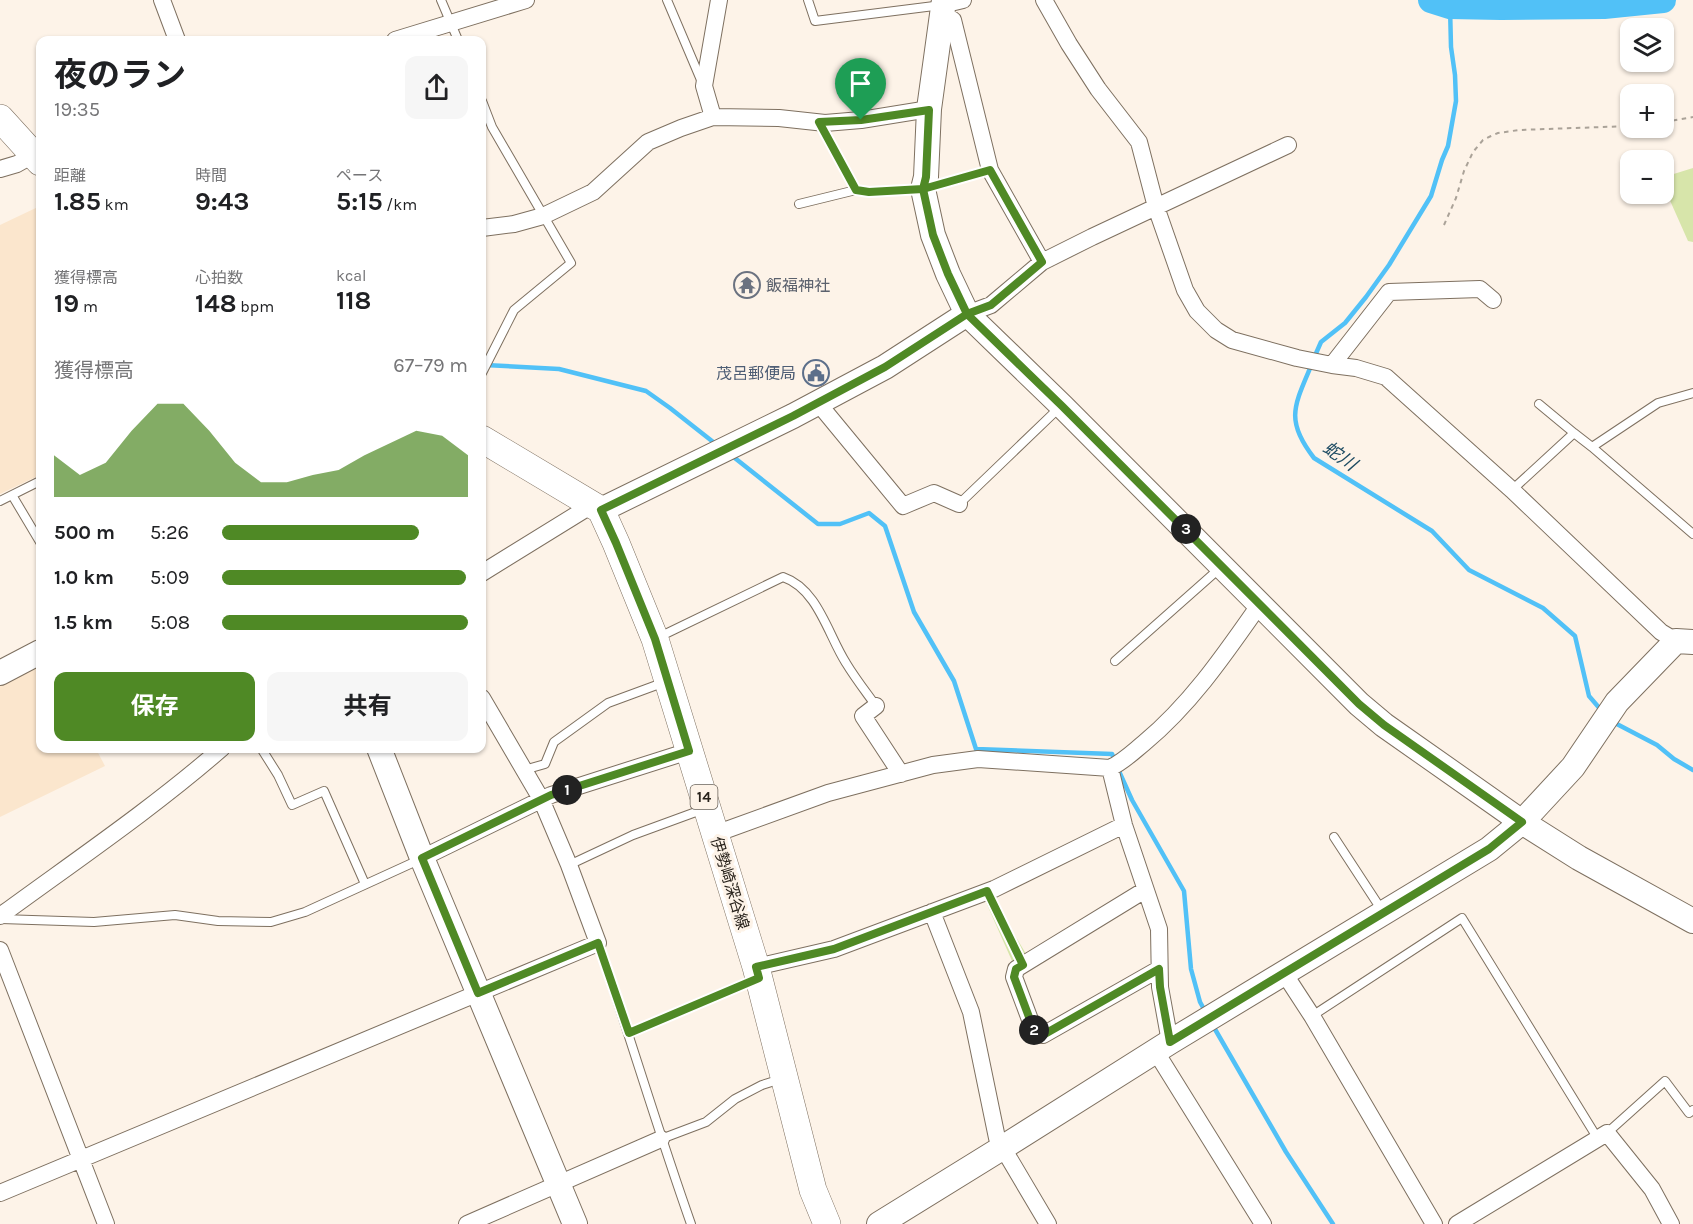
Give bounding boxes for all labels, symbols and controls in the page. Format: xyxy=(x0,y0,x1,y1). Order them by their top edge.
map controls xyxy=(1620,18,1674,204)
button: layers xyxy=(1620,18,1674,72)
text: 夜のラン xyxy=(54,56,186,94)
button: share xyxy=(405,56,468,119)
pin xyxy=(835,58,886,120)
icon: arrive xyxy=(844,67,877,100)
button: + xyxy=(1620,84,1674,138)
text: 19:35 xyxy=(54,98,100,121)
button: − xyxy=(1620,150,1674,204)
text: 距離 xyxy=(54,166,86,185)
text: 時間 xyxy=(195,166,227,185)
text: ペース xyxy=(336,166,383,185)
text: 1.85 xyxy=(54,186,101,217)
text: 9:43 xyxy=(195,186,250,217)
text: 5:15 xyxy=(336,186,383,217)
text: km xyxy=(101,195,129,214)
text: /km xyxy=(383,195,417,214)
text: kcal xyxy=(336,266,367,285)
text: 獲得標高 xyxy=(54,268,118,287)
text: 心拍数 xyxy=(195,268,243,287)
temple icon: 飯福神社 xyxy=(732,270,762,300)
place label: 飯福神社 xyxy=(766,276,830,295)
text: 118 xyxy=(336,285,371,316)
text: 19 xyxy=(54,288,79,319)
text: 148 xyxy=(195,288,237,319)
text: m xyxy=(79,297,98,316)
text: bpm xyxy=(237,297,274,316)
text: 67–79 m xyxy=(393,354,468,377)
public building icon: 茂呂郵便局 xyxy=(801,358,831,388)
text: 獲得標高 xyxy=(54,359,134,382)
place label: 茂呂郵便局 xyxy=(716,364,796,383)
water label: 蛇川 xyxy=(1319,437,1363,476)
pin: 3 xyxy=(1171,514,1201,544)
text: 3 xyxy=(1181,519,1191,538)
text: 500 m xyxy=(54,521,115,544)
text: 5:26 xyxy=(150,521,189,544)
text: 1.0 km xyxy=(54,566,114,589)
text: 5:09 xyxy=(150,566,189,589)
text: 1.5 km xyxy=(54,611,113,634)
text: 5:08 xyxy=(150,611,190,634)
button: 保存 xyxy=(54,672,255,741)
button: 共有 xyxy=(267,672,468,741)
pin: 1 xyxy=(552,775,582,805)
text: 1 xyxy=(564,780,570,799)
road number: 14 xyxy=(690,785,718,809)
street label: 伊勢崎深谷線 xyxy=(707,834,753,932)
pin: 2 xyxy=(1019,1015,1049,1045)
text: 2 xyxy=(1029,1020,1039,1039)

